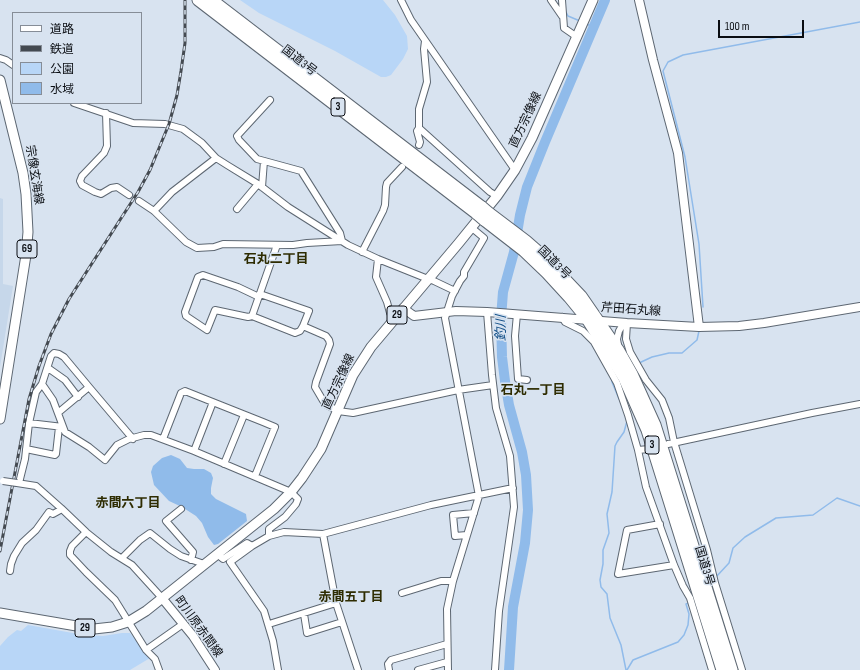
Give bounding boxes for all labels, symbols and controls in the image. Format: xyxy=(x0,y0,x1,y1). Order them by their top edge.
legend xyxy=(12,12,142,104)
scale bar xyxy=(720,12,806,38)
text: 100 m xyxy=(725,19,750,34)
text: 道路 xyxy=(50,22,74,37)
text: 鉄道 xyxy=(50,42,74,57)
street label: 国道3号 xyxy=(278,43,320,79)
text: 公園 xyxy=(50,62,74,77)
text: 水域 xyxy=(50,82,74,97)
street label: 直方宗像線 xyxy=(507,90,545,150)
road number: 3 xyxy=(331,98,345,116)
street label: 宗像玄海線 xyxy=(22,144,46,206)
road number: 69 xyxy=(17,240,37,258)
street label: 国道3号 xyxy=(534,243,574,283)
district label: 石丸二丁目 xyxy=(244,252,308,268)
street label: 芹田石丸線 xyxy=(601,301,661,319)
road number: 29 xyxy=(387,306,407,324)
water label: 釣川 xyxy=(494,315,510,341)
street label: 直方宗像線 xyxy=(320,352,358,412)
district label: 石丸一丁目 xyxy=(501,383,565,399)
road number: 3 xyxy=(645,436,659,454)
district label: 赤間六丁目 xyxy=(96,496,160,512)
street label: 国道3号 xyxy=(691,544,717,588)
district label: 赤間五丁目 xyxy=(319,590,383,606)
street label: 町川原赤間線 xyxy=(171,594,225,660)
road number: 29 xyxy=(75,619,95,637)

